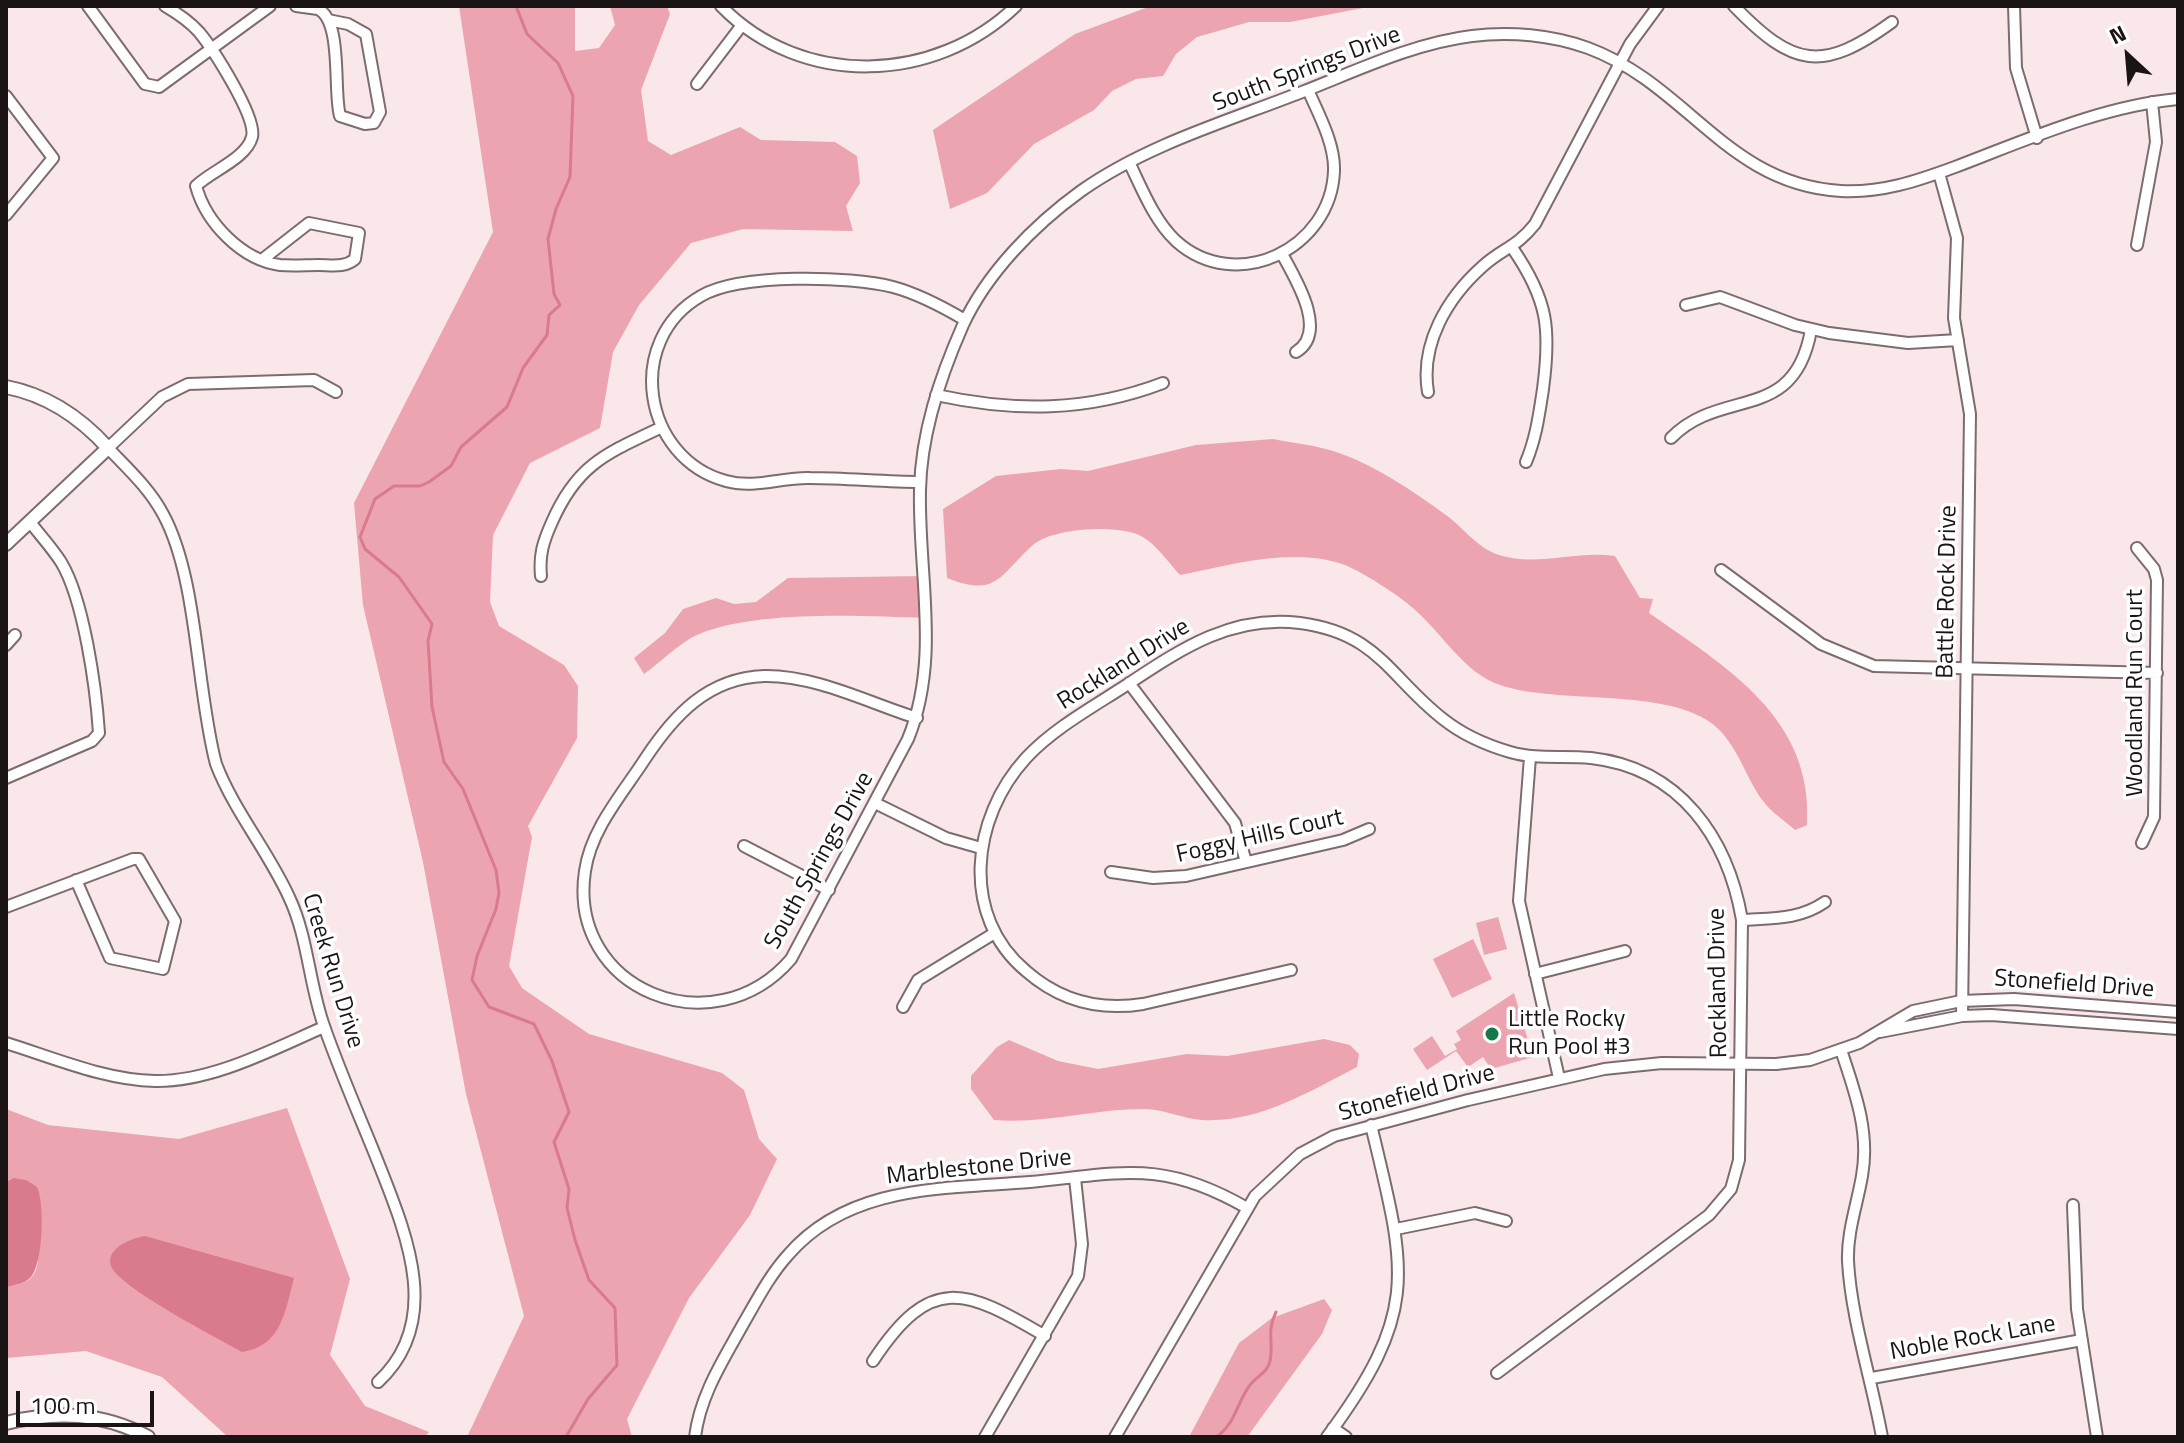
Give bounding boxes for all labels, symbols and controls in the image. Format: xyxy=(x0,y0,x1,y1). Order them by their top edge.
north arrow xyxy=(2088,16,2168,96)
text: N xyxy=(2103,16,2132,53)
street label: South Springs Drive xyxy=(1209,21,1405,119)
street label: Battle Rock Drive xyxy=(1932,505,1964,679)
street label: Woodland Run Court xyxy=(2122,589,2150,797)
street label: Rockland Drive xyxy=(1053,613,1195,717)
street label: South Springs Drive xyxy=(759,767,881,955)
street label: Foggy Hills Court xyxy=(1174,804,1346,870)
street label: Creek Run Drive xyxy=(295,890,369,1052)
street label: Rockland Drive xyxy=(1703,908,1735,1058)
street label: Stonefield Drive xyxy=(1993,965,2155,1005)
place label: Little Rocky Run Pool #3 xyxy=(1508,1006,1631,1062)
marker: Little Rocky Run Pool #3 xyxy=(1483,1025,1501,1043)
street label: Stonefield Drive xyxy=(1336,1059,1498,1129)
street label: Marblestone Drive xyxy=(885,1144,1073,1192)
street label: Noble Rock Lane xyxy=(1888,1310,2058,1368)
scale bar xyxy=(20,1375,158,1425)
text: 100 m xyxy=(30,1387,96,1423)

